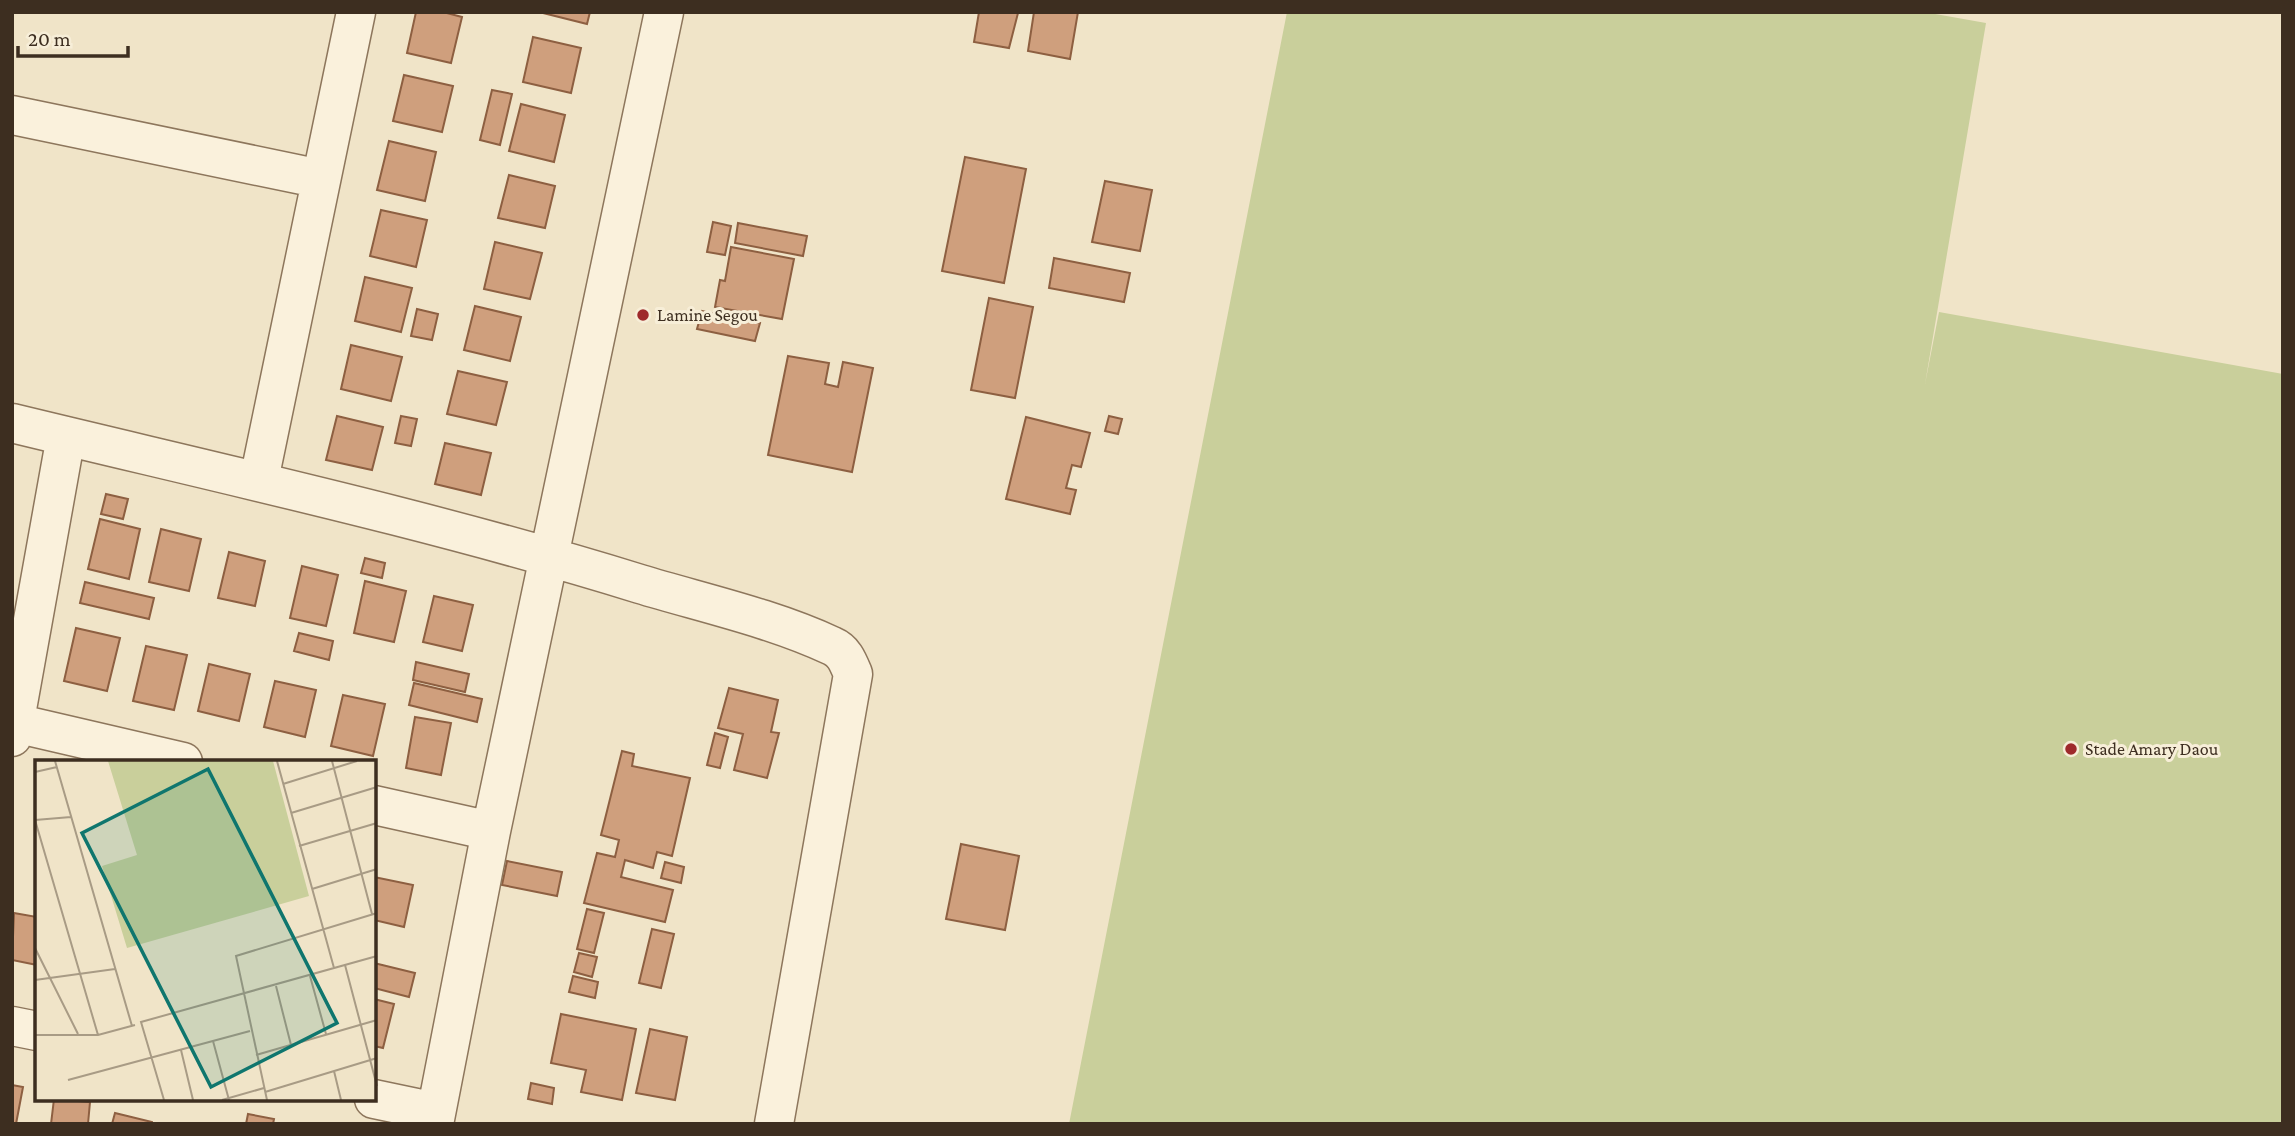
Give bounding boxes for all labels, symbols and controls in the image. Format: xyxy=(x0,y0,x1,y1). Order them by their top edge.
scale bar xyxy=(18,14,128,58)
text: 20 m xyxy=(28,27,71,51)
place label: Lamine Segou xyxy=(657,305,758,325)
marker: Lamine Segou xyxy=(635,307,651,323)
place label: Stade Amary Daou xyxy=(2085,739,2219,759)
marker: Stade Amary Daou xyxy=(2063,741,2079,757)
inset map xyxy=(35,760,376,1101)

